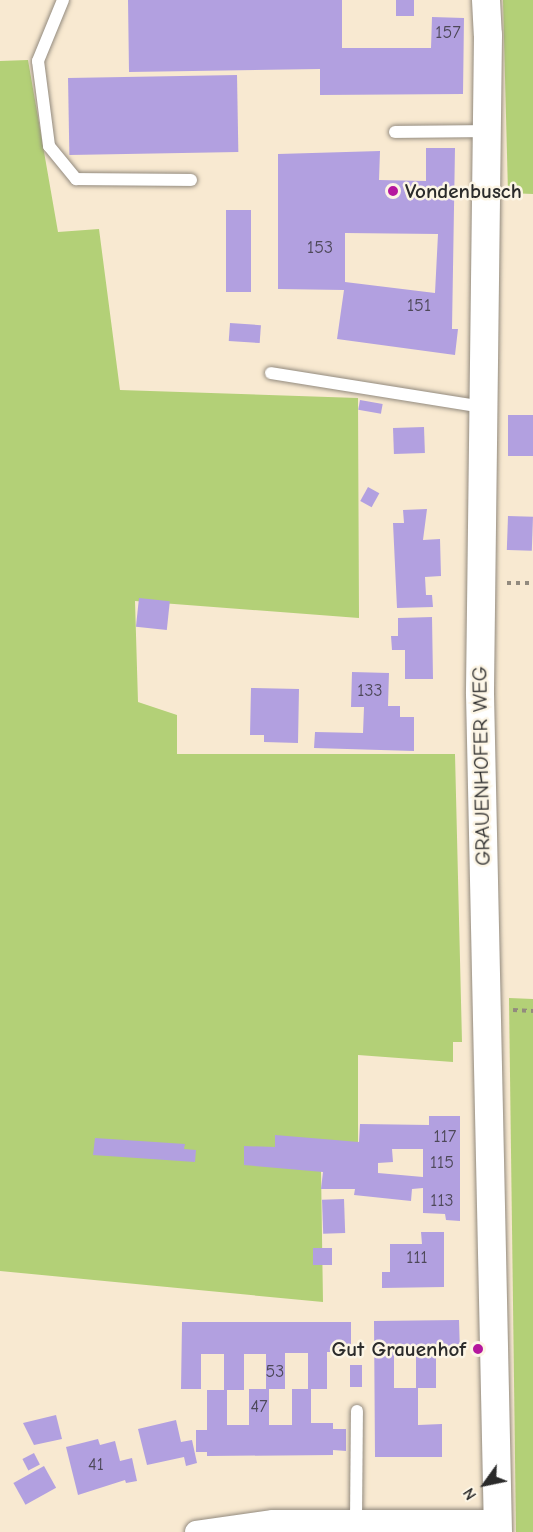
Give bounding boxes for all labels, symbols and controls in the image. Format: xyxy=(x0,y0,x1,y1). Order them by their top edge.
house number: 157 xyxy=(435,22,461,44)
place label: Vondenbusch xyxy=(405,178,522,204)
marker: Vondenbusch xyxy=(386,184,400,198)
house number: 153 xyxy=(307,237,333,259)
house number: 151 xyxy=(407,295,431,317)
street label: GRAUENHOFER WEG xyxy=(467,666,495,866)
house number: 133 xyxy=(357,680,383,702)
house number: 117 xyxy=(434,1126,456,1148)
house number: 115 xyxy=(430,1152,454,1174)
house number: 113 xyxy=(430,1190,454,1212)
house number: 111 xyxy=(406,1247,428,1269)
place label: Gut Grauenhof xyxy=(331,1336,466,1362)
marker: Gut Grauenhof xyxy=(471,1342,485,1356)
house number: 53 xyxy=(266,1361,284,1383)
house number: 47 xyxy=(250,1396,268,1418)
house number: 41 xyxy=(88,1454,104,1476)
north arrow xyxy=(455,1454,515,1514)
text: N xyxy=(460,1485,480,1503)

